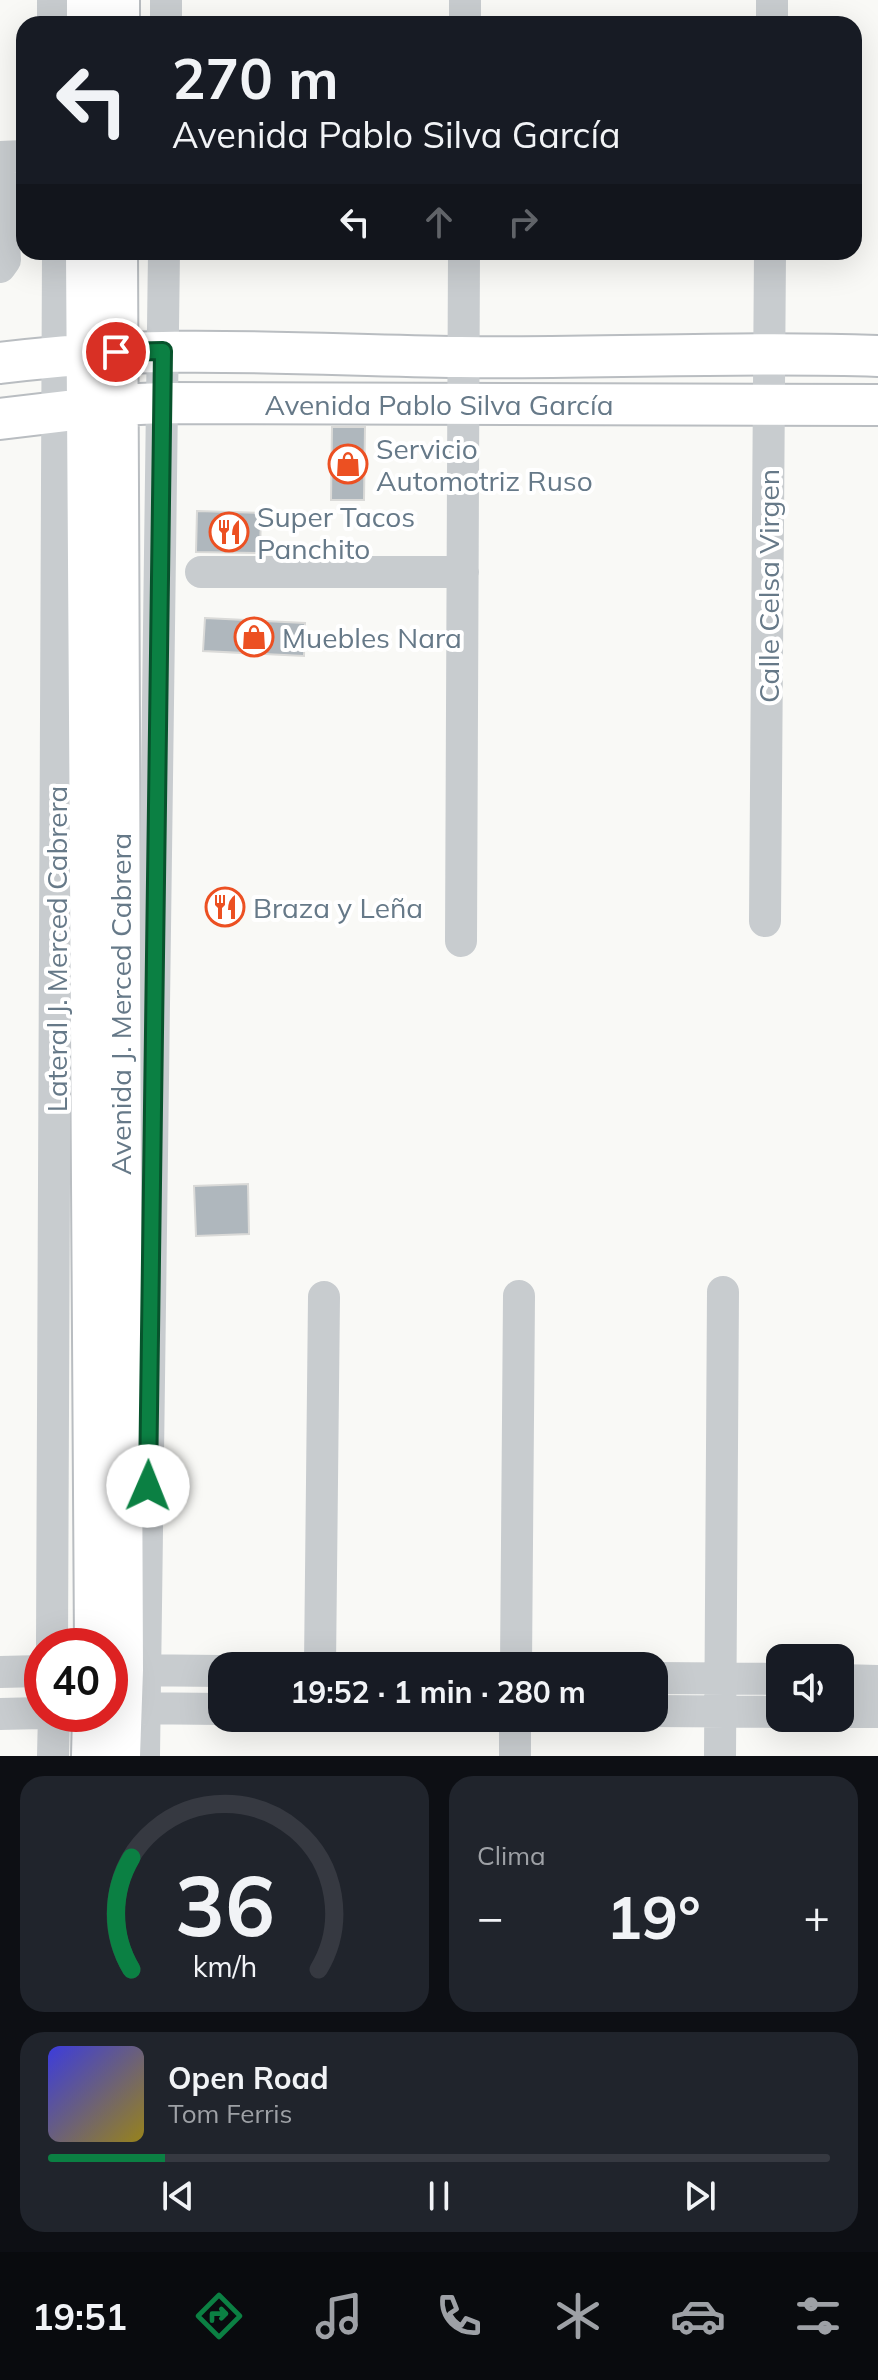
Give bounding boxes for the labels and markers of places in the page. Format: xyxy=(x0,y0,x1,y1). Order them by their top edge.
pin xyxy=(82,318,150,386)
place label: Servicio Automotriz Ruso xyxy=(376,431,593,498)
shop icon: Servicio Automotriz Ruso xyxy=(327,443,369,485)
place label: Super Tacos Panchito xyxy=(257,499,415,566)
restaurant icon: Super Tacos Panchito xyxy=(208,511,250,553)
shop icon: Muebles Nara xyxy=(233,616,275,658)
place label: Muebles Nara xyxy=(282,620,462,655)
restaurant icon: Braza y Leña xyxy=(204,886,246,928)
place label: Braza y Leña xyxy=(253,890,423,925)

